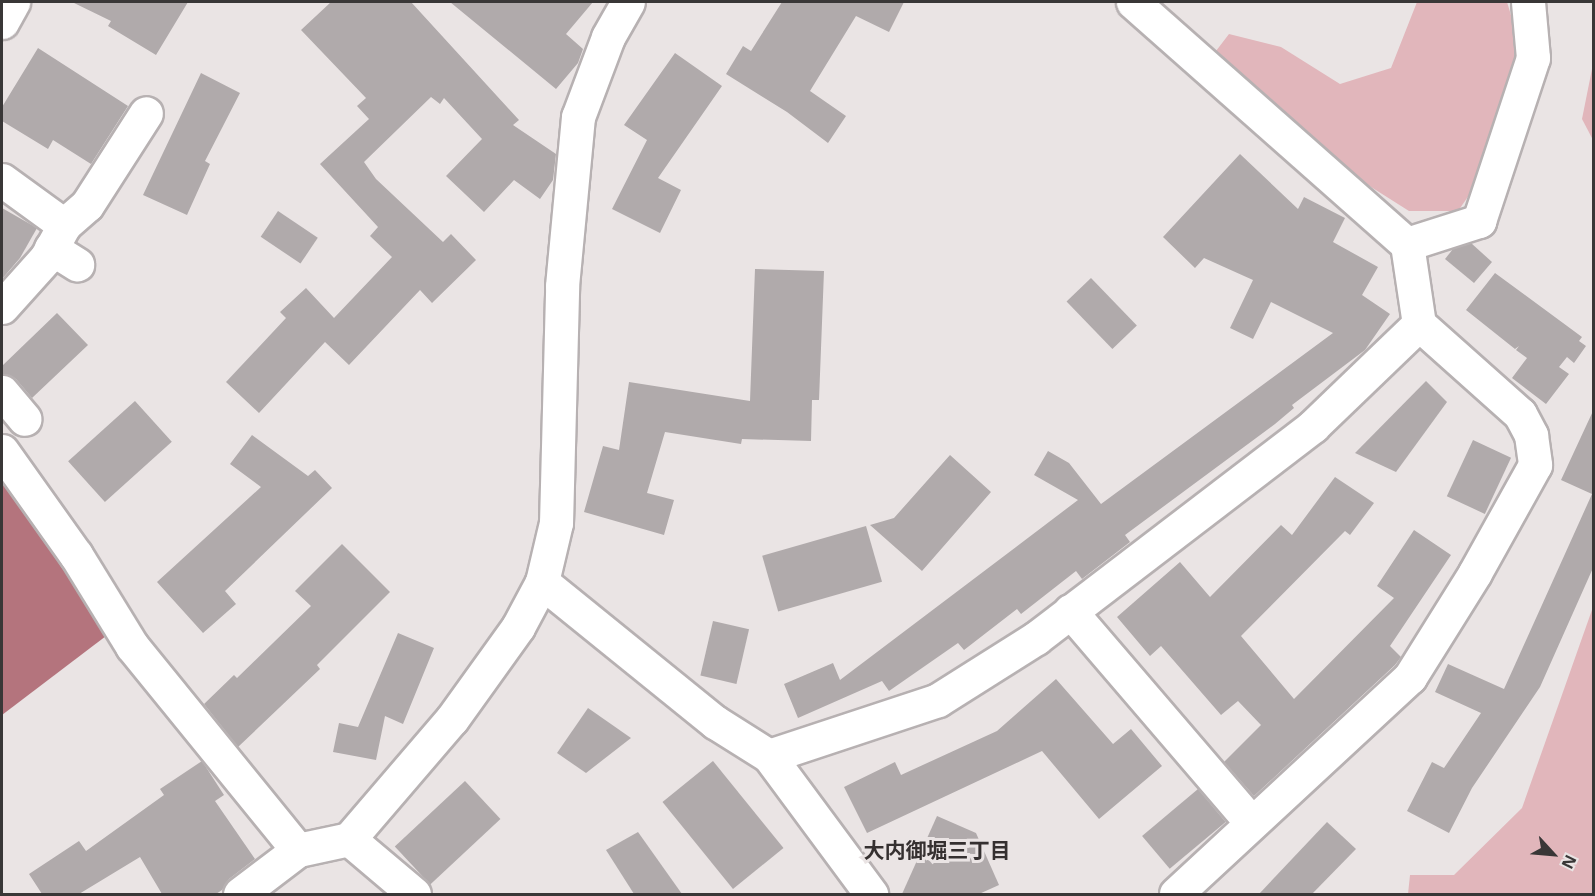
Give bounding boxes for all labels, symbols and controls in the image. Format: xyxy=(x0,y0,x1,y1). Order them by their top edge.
north arrow xyxy=(1523,824,1583,884)
district label: 大内御堀三丁目 xyxy=(864,837,1010,863)
text: N xyxy=(1556,851,1582,873)

